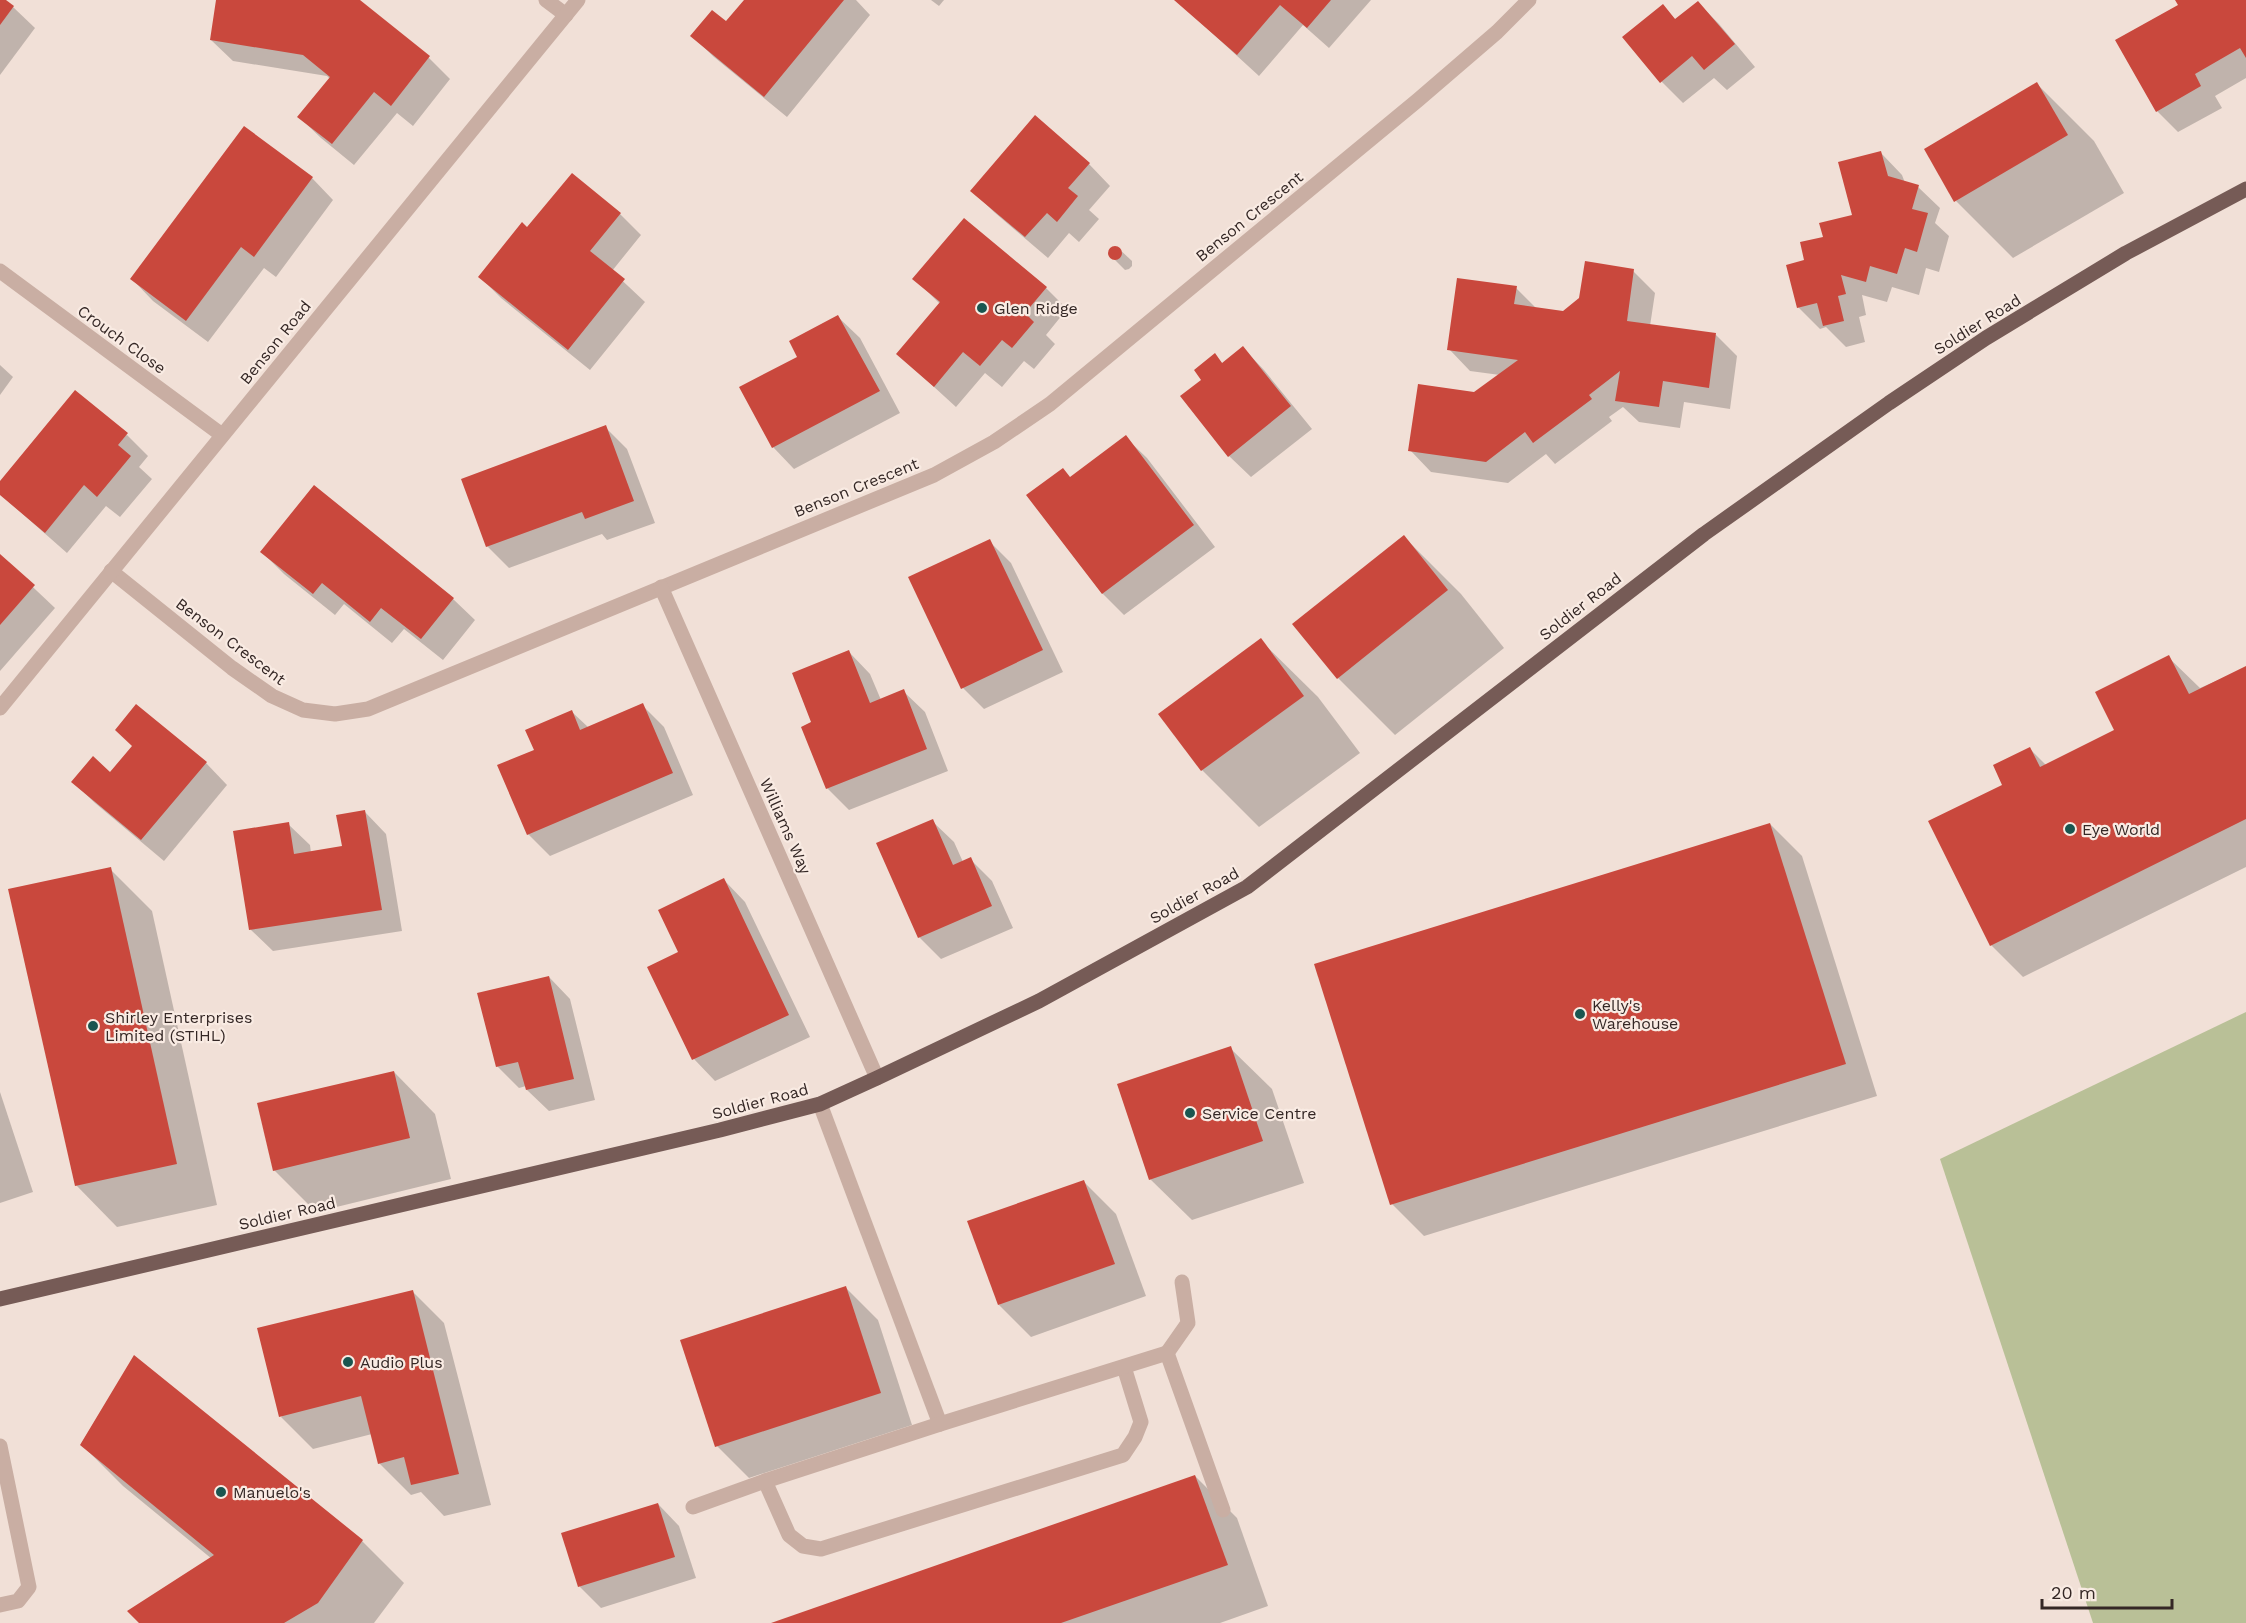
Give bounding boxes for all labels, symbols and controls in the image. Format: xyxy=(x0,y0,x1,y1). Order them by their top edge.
street label: Benson Crescent xyxy=(1192,167,1307,265)
street label: Soldier Road xyxy=(1930,290,2024,359)
street label: Benson Road xyxy=(236,297,315,388)
place label: Glen Ridge xyxy=(994,299,1078,318)
street label: Crouch Close xyxy=(74,301,169,378)
marker: Glen Ridge xyxy=(975,301,989,315)
street label: Benson Crescent xyxy=(791,454,921,521)
street label: Soldier Road xyxy=(1535,568,1625,644)
street label: Benson Crescent xyxy=(172,594,290,689)
street label: Williams Way xyxy=(756,775,815,878)
place label: Eye World xyxy=(2082,820,2160,839)
marker: Eye World xyxy=(2063,822,2077,836)
street label: Soldier Road xyxy=(1146,863,1242,928)
place label: Kelly's Warehouse xyxy=(1592,996,1678,1033)
marker: Kelly's Warehouse xyxy=(1573,1007,1587,1021)
place label: Shirley Enterprises Limited (STIHL) xyxy=(105,1008,252,1045)
marker: Shirley Enterprises Limited (STIHL) xyxy=(86,1019,100,1033)
street label: Soldier Road xyxy=(710,1080,810,1123)
place label: Service Centre xyxy=(1202,1104,1316,1123)
marker: Service Centre xyxy=(1183,1106,1197,1120)
street label: Soldier Road xyxy=(237,1193,337,1234)
place label: Audio Plus xyxy=(360,1353,443,1372)
marker: Audio Plus xyxy=(341,1355,355,1369)
place label: Manuelo's xyxy=(233,1483,311,1502)
marker: Manuelo's xyxy=(214,1485,228,1499)
scale bar xyxy=(2042,1572,2172,1610)
text: 20 m xyxy=(2051,1582,2096,1603)

